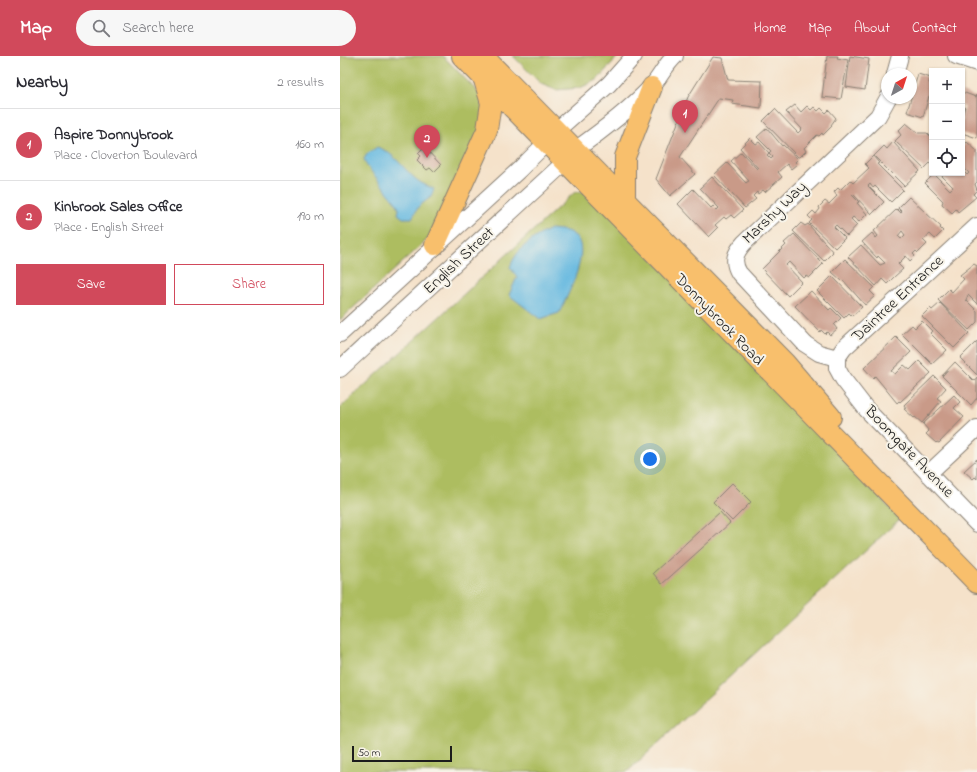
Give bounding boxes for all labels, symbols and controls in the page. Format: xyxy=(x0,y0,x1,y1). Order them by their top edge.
search box xyxy=(76,10,356,46)
text: Map xyxy=(20,15,52,42)
icon: search xyxy=(90,17,112,39)
text: Search here xyxy=(122,17,194,39)
text: Home xyxy=(754,18,786,39)
text: Map xyxy=(808,18,832,39)
text: About xyxy=(854,18,890,39)
text: Contact xyxy=(912,18,957,39)
north arrow xyxy=(881,68,917,104)
map controls xyxy=(929,68,965,176)
button: + xyxy=(929,68,965,104)
text: Nearby xyxy=(16,70,68,95)
text: 2 results xyxy=(277,73,324,92)
pin: 1 xyxy=(672,100,698,133)
button: − xyxy=(929,104,965,140)
text: Aspire Donnybrook xyxy=(54,124,173,146)
pin: 2 xyxy=(414,125,440,158)
text: 1 xyxy=(27,135,31,154)
text: 160 m xyxy=(295,135,324,154)
button: locate xyxy=(929,140,965,176)
text: Place · Cloverton Boulevard xyxy=(54,146,197,165)
street label: Marshy Way xyxy=(737,176,813,250)
text: Kinbrook Sales Office xyxy=(54,196,183,218)
text: 2 xyxy=(26,207,32,226)
text: 190 m xyxy=(297,207,324,226)
text: Place · English Street xyxy=(54,218,164,237)
street label: English Street xyxy=(418,221,500,300)
street label: Daintree Entrance xyxy=(846,249,950,349)
button: Save xyxy=(16,264,166,305)
button: Share xyxy=(174,264,324,305)
street label: Donnybrook Road xyxy=(668,268,769,372)
street label: Boomgate Avenue xyxy=(858,400,960,504)
your location xyxy=(640,449,660,469)
scale bar xyxy=(352,744,452,763)
text: 50 m xyxy=(358,745,380,761)

